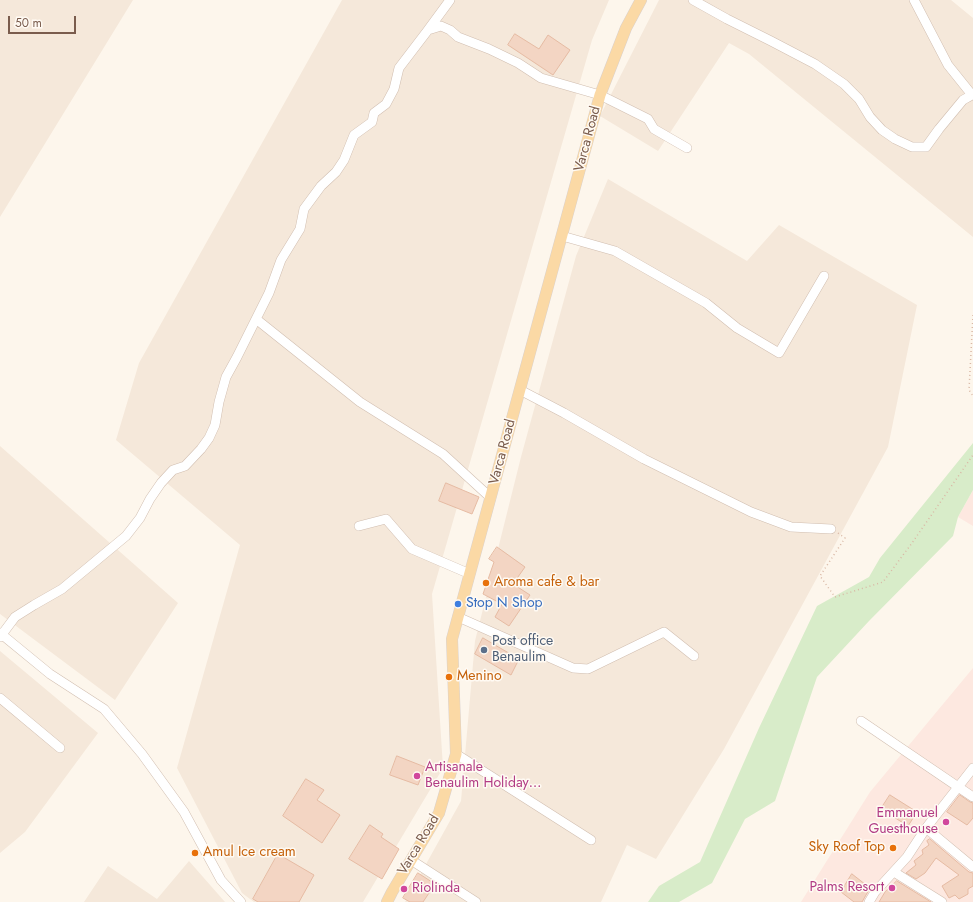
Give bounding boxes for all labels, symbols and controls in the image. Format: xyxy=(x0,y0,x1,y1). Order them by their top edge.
scale bar xyxy=(10,8,78,34)
text: 50 m xyxy=(15,14,42,32)
street label: Varca Road xyxy=(571,104,605,174)
street label: Varca Road xyxy=(486,417,520,487)
place label: Aroma cafe & bar xyxy=(494,575,599,591)
marker: Aroma cafe & bar xyxy=(481,578,491,588)
place label: Stop N Shop xyxy=(466,596,543,612)
marker: Stop N Shop xyxy=(453,599,463,609)
place label: Post office Benaulim xyxy=(492,634,553,666)
marker: Post office Benaulim xyxy=(479,645,489,655)
place label: Menino xyxy=(457,669,502,685)
marker: Menino xyxy=(444,672,454,682)
place label: Artisanale Benaulim Holiday… xyxy=(425,760,541,792)
marker: Artisanale Benaulim Holiday… xyxy=(412,771,422,781)
place label: Emmanuel Guesthouse xyxy=(868,806,938,838)
street label: Varca Road xyxy=(395,812,443,878)
marker: Emmanuel Guesthouse xyxy=(941,817,951,827)
place label: Sky Roof Top xyxy=(809,840,885,856)
marker: Sky Roof Top xyxy=(888,843,898,853)
place label: Amul Ice cream xyxy=(203,845,296,861)
marker: Amul Ice cream xyxy=(190,848,200,858)
place label: Palms Resort xyxy=(810,880,884,896)
place label: Riolinda xyxy=(412,881,460,897)
marker: Palms Resort xyxy=(887,883,897,893)
marker: Riolinda xyxy=(399,884,409,894)

